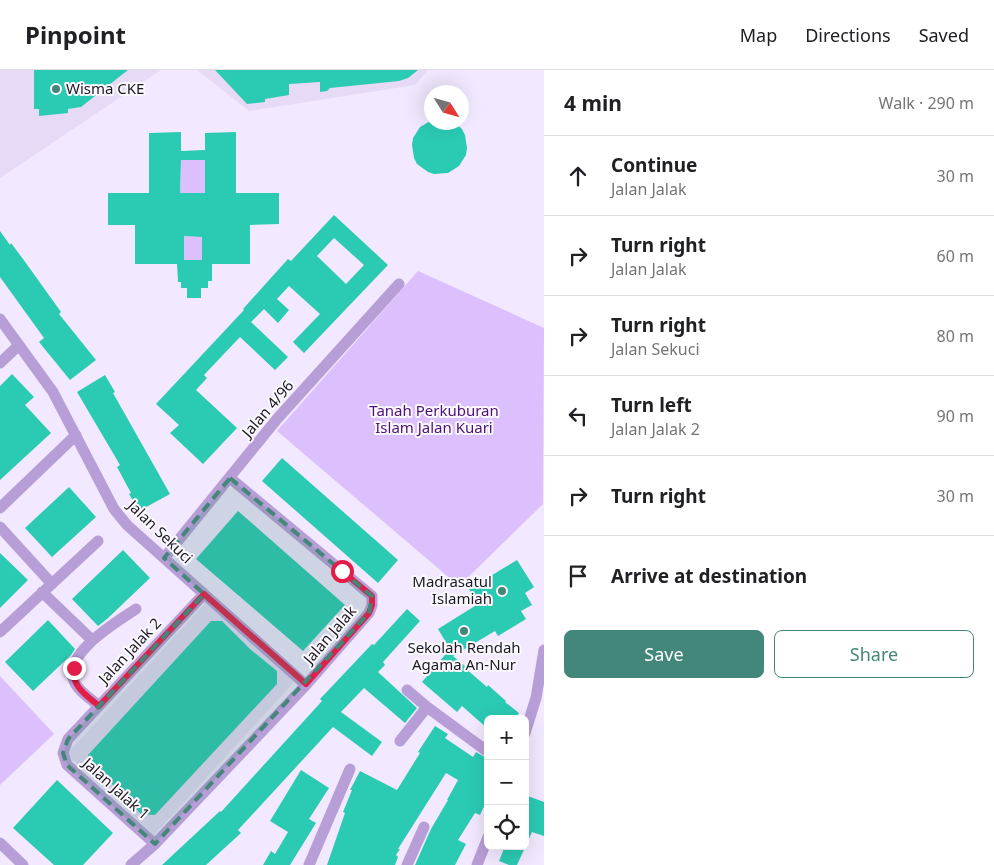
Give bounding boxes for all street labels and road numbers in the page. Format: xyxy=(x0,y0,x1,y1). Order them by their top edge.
street label: Jalan 4/96 xyxy=(236,376,298,443)
street label: Jalan Sekuci xyxy=(122,494,197,567)
street label: Jalan Jalak xyxy=(297,601,360,669)
street label: Jalan Jalak 2 xyxy=(92,613,165,689)
street label: Jalan Jalak 1 xyxy=(78,752,154,824)

